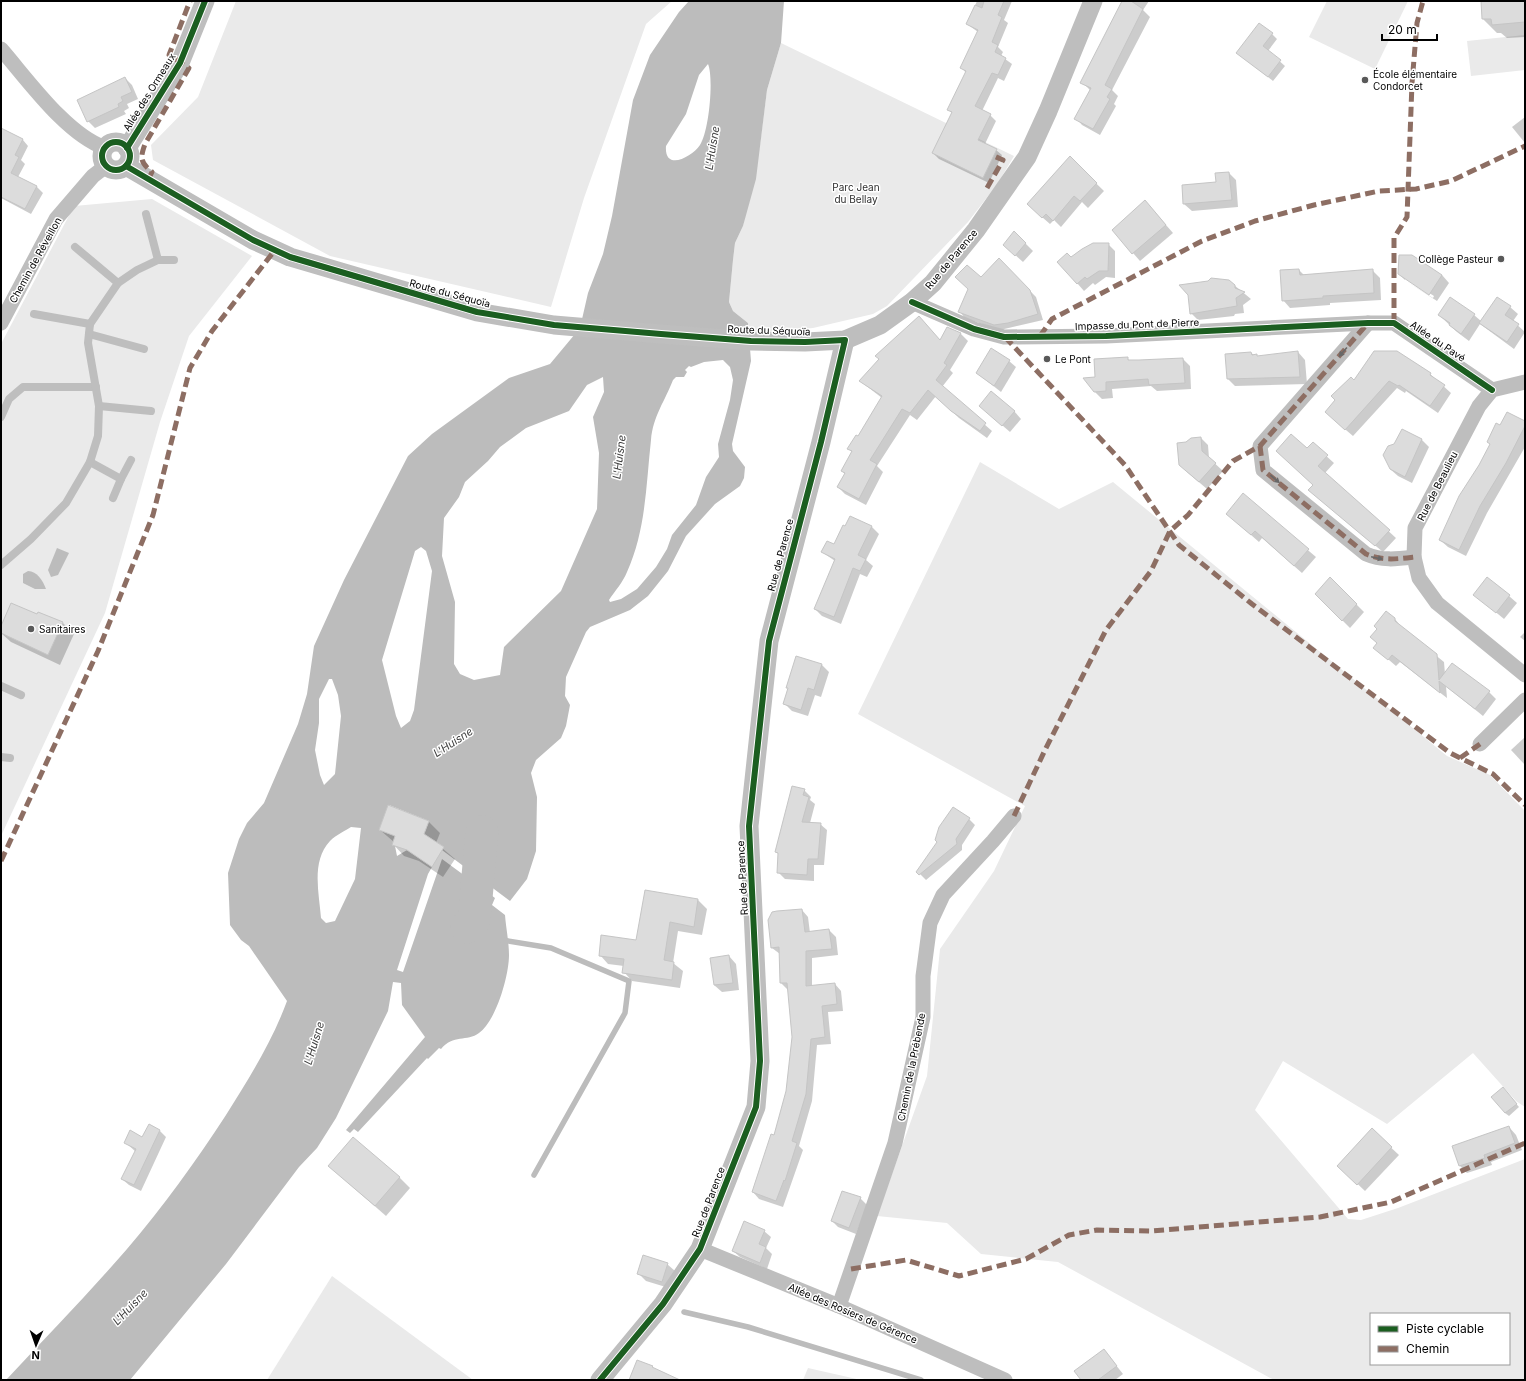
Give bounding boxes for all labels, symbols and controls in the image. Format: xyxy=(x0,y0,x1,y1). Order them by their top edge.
scale bar xyxy=(1382,16,1437,42)
text: 20 m xyxy=(1388,22,1417,37)
street label: Allée des Ormeaux xyxy=(120,50,178,133)
place label: École élémentaire Condorcet xyxy=(1373,67,1457,92)
marker: École élémentaire Condorcet xyxy=(1360,75,1370,85)
water label: L'Huisne xyxy=(702,125,722,171)
park label: Parc Jean du Bellay xyxy=(832,181,880,205)
street label: Chemin de Réveillon xyxy=(6,215,64,305)
street label: Rue de Parence xyxy=(922,226,980,291)
place label: Collège Pasteur xyxy=(1418,253,1493,265)
marker: Collège Pasteur xyxy=(1496,254,1506,264)
street label: Route du Séquoïa xyxy=(408,276,492,310)
street label: Impasse du Pont de Pierre xyxy=(1075,316,1200,332)
street label: Allée du Pavé xyxy=(1408,318,1468,364)
street label: Route du Séquoïa xyxy=(727,323,811,337)
one-way arrow xyxy=(1338,347,1347,357)
place label: Le Pont xyxy=(1055,353,1092,365)
marker: Le Pont xyxy=(1042,354,1052,364)
water label: L'Huisne xyxy=(609,434,629,480)
street label: Rue de Beaulieu xyxy=(1414,449,1460,523)
one-way arrow xyxy=(1269,475,1280,484)
street label: Rue de Parence xyxy=(765,517,795,593)
one-way arrow xyxy=(1371,555,1383,561)
place label: Sanitaires xyxy=(39,623,85,635)
marker: Sanitaires xyxy=(26,624,36,634)
water label: L'Huisne xyxy=(431,724,475,760)
street label: Rue de Parence xyxy=(734,840,750,916)
street label: Chemin de la Prébende xyxy=(895,1012,927,1122)
water label: L'Huisne xyxy=(301,1020,327,1066)
street label: Rue de Parence xyxy=(689,1165,727,1239)
street label: Allée des Rosiers de Gérence xyxy=(787,1280,919,1346)
water label: L'Huisne xyxy=(110,1286,150,1328)
legend xyxy=(1370,1313,1510,1365)
text: Piste cyclable xyxy=(1406,1321,1484,1336)
north arrow xyxy=(16,1325,56,1365)
text: Chemin xyxy=(1406,1341,1449,1356)
text: N xyxy=(31,1348,40,1362)

